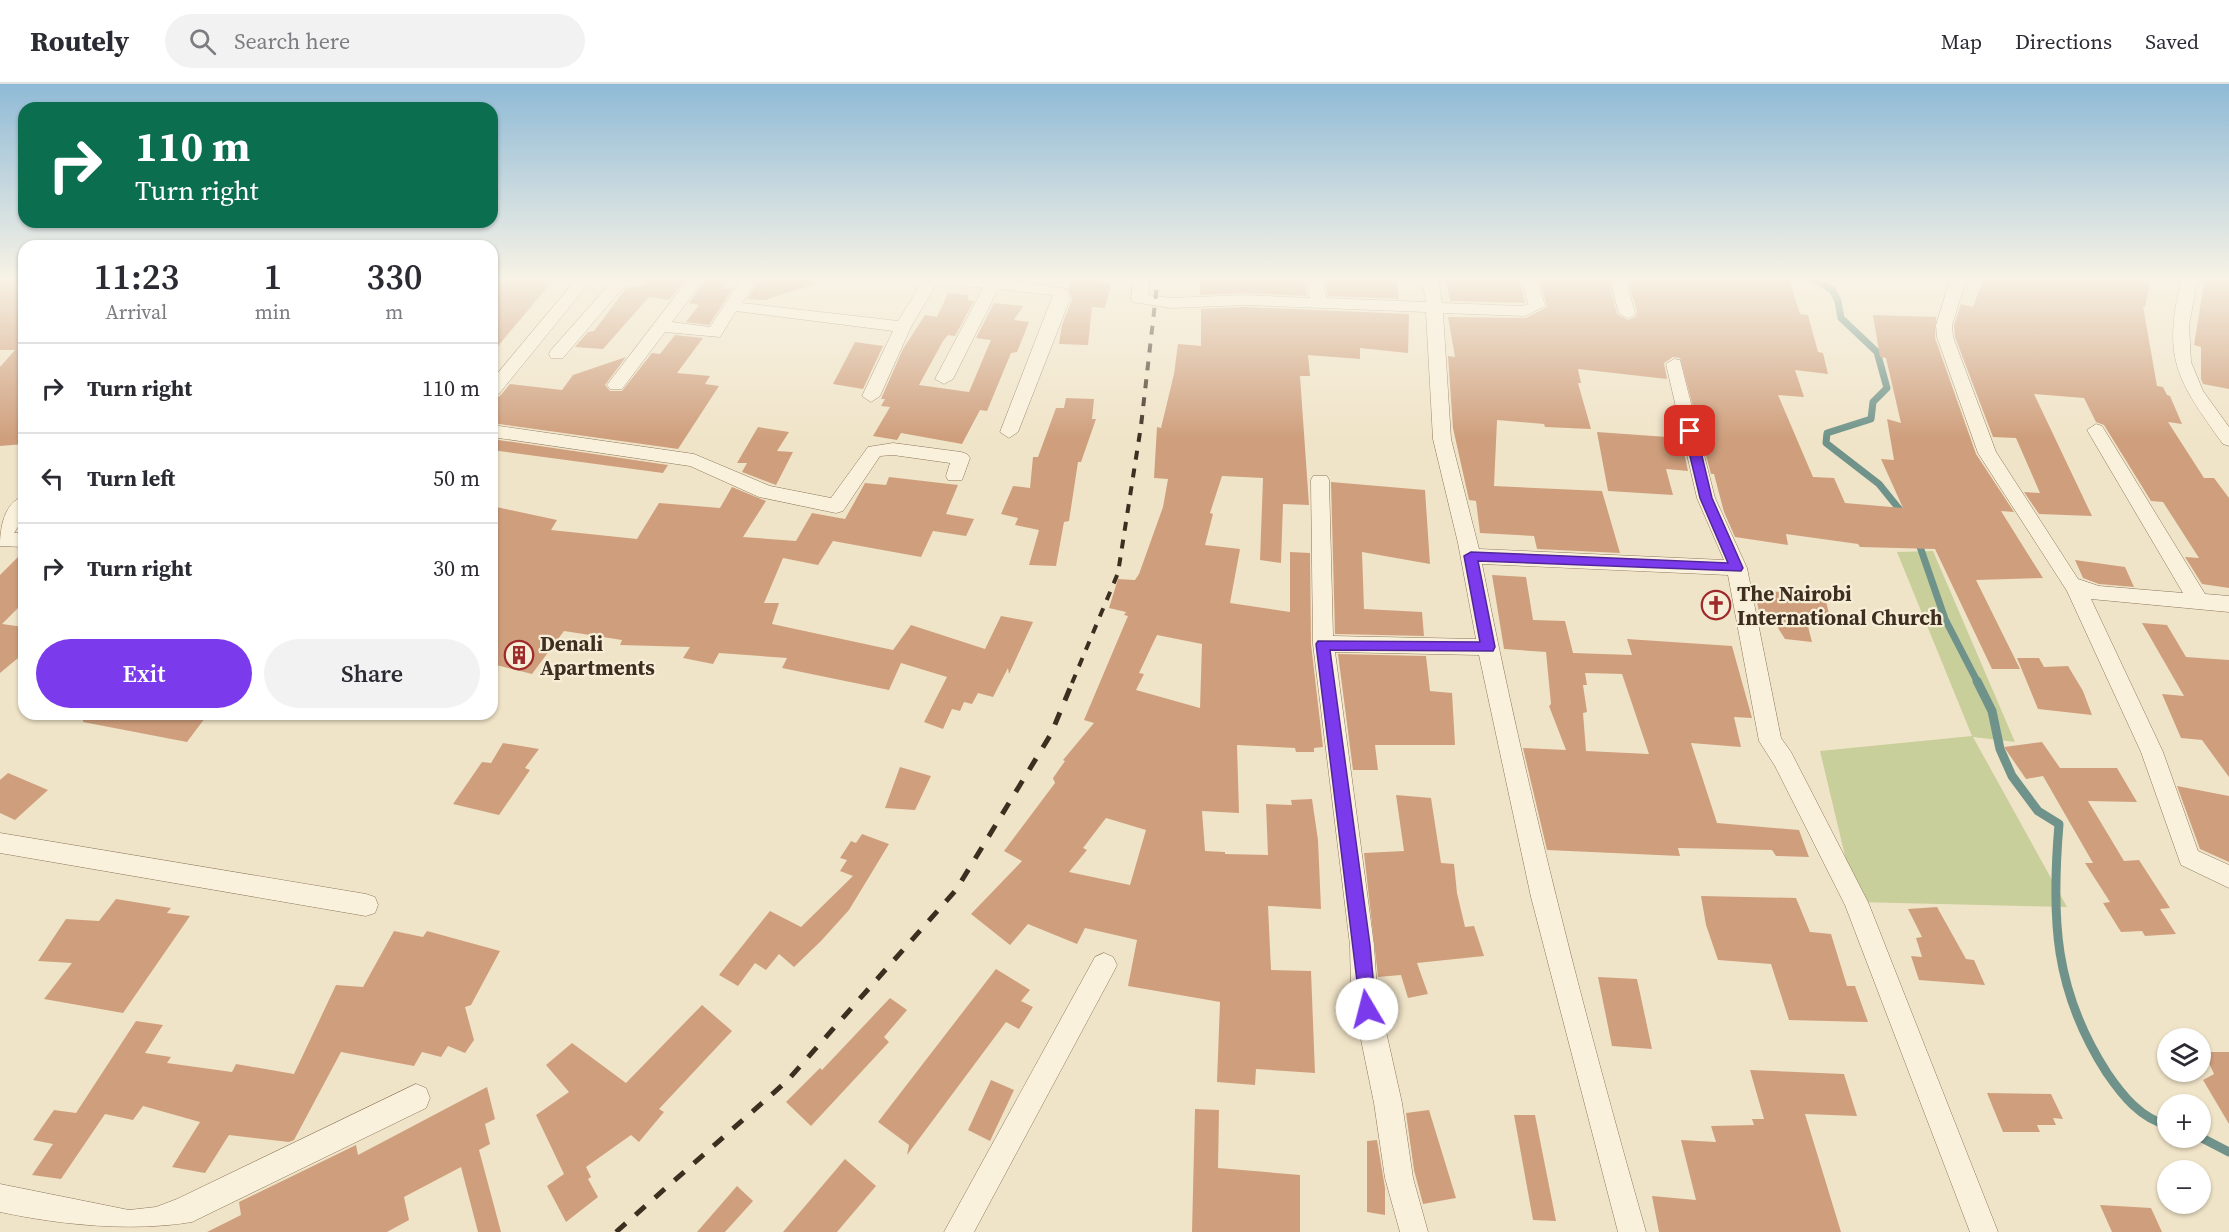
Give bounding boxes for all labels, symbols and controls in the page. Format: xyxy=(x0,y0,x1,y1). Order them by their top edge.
search box xyxy=(165,14,585,68)
text: Routely xyxy=(30,22,129,60)
icon: search xyxy=(186,25,219,58)
text: Search here xyxy=(234,26,350,56)
text: Map xyxy=(1941,27,1982,56)
text: Directions xyxy=(2015,27,2112,56)
text: Saved xyxy=(2145,27,2199,56)
text: 110 m xyxy=(135,117,250,175)
icon: right xyxy=(36,126,114,204)
text: Turn right xyxy=(135,172,259,209)
text: 11:23 xyxy=(94,252,179,301)
text: 1 xyxy=(263,252,282,301)
text: 330 xyxy=(366,252,422,301)
text: Arrival xyxy=(105,298,167,326)
text: min xyxy=(255,298,291,326)
text: m xyxy=(385,298,403,326)
icon: right xyxy=(36,372,69,405)
text: Turn right xyxy=(87,373,192,403)
text: 110 m xyxy=(422,373,480,403)
pin xyxy=(1664,405,1715,456)
icon: arrive xyxy=(1673,414,1706,447)
icon: left xyxy=(36,462,69,495)
text: Turn left xyxy=(87,463,175,493)
text: 50 m xyxy=(433,463,480,493)
icon: right xyxy=(36,552,69,585)
text: Turn right xyxy=(87,553,192,583)
text: 30 m xyxy=(433,553,480,583)
place label: The Nairobi International Church xyxy=(1737,579,1943,632)
church icon: The Nairobi International Church xyxy=(1700,589,1732,621)
place label: Denali Apartments xyxy=(540,629,655,682)
button: Exit xyxy=(36,639,252,708)
button: Share xyxy=(264,639,480,708)
building icon: Denali Apartments xyxy=(503,639,535,671)
position arrow xyxy=(1335,977,1399,1041)
map controls xyxy=(2157,1028,2211,1214)
button: layers xyxy=(2157,1028,2211,1082)
button: + xyxy=(2157,1094,2211,1148)
button: − xyxy=(2157,1160,2211,1214)

